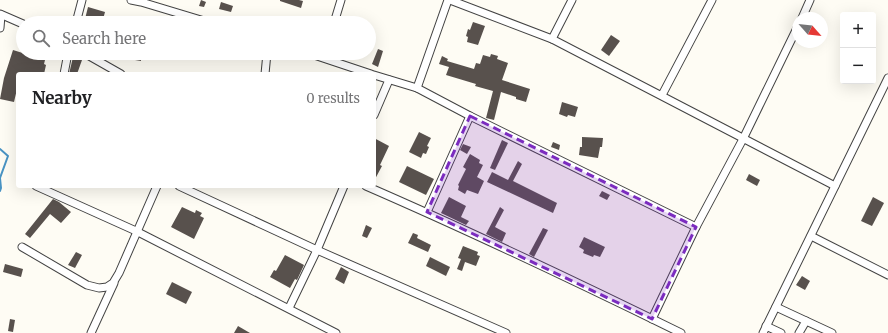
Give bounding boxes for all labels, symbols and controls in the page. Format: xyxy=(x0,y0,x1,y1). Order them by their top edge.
north arrow xyxy=(792,12,828,48)
map controls xyxy=(840,12,876,84)
button: + xyxy=(840,12,876,48)
search box xyxy=(16,16,376,60)
icon: search xyxy=(30,27,52,49)
text: Search here xyxy=(62,29,146,48)
button: − xyxy=(840,48,876,84)
text: Nearby xyxy=(32,87,92,109)
text: 0 results xyxy=(306,90,360,107)

